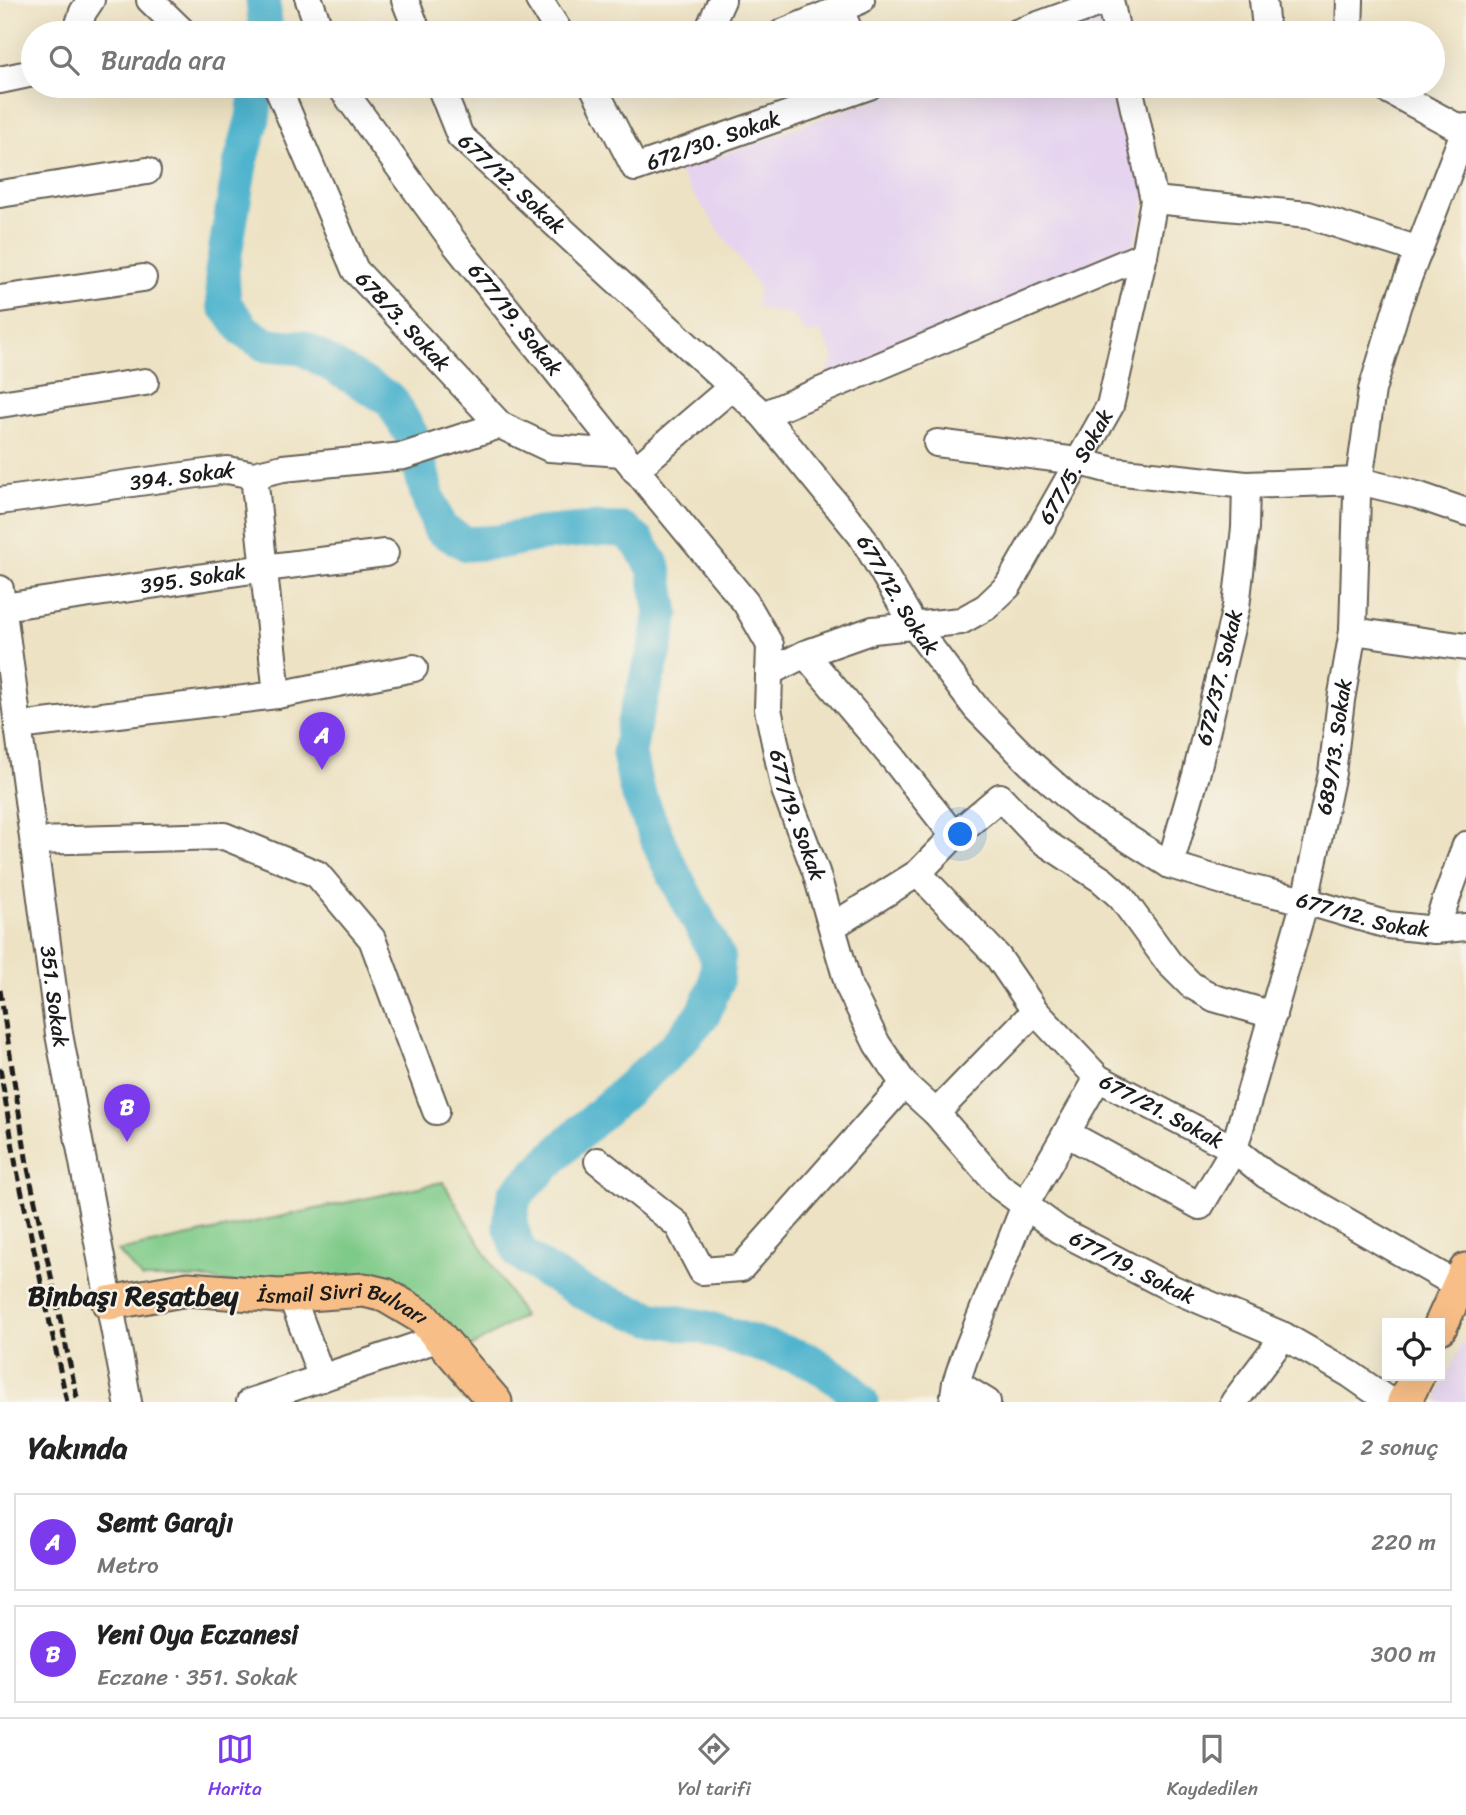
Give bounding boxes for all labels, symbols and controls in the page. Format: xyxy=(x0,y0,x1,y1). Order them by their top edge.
search box xyxy=(21,21,1445,98)
text: Burada ara xyxy=(101,37,225,83)
icon: search xyxy=(45,41,83,79)
street label: 672/30. Sokak xyxy=(641,100,785,182)
street label: 677/12. Sokak xyxy=(449,123,575,244)
street label: 677/19. Sokak xyxy=(458,254,573,385)
street label: 678/3. Sokak xyxy=(346,262,460,381)
street label: 677/5. Sokak xyxy=(1028,402,1124,532)
street label: 394. Sokak xyxy=(127,451,238,502)
street label: 677/12. Sokak xyxy=(846,527,949,664)
street label: 395. Sokak xyxy=(138,552,248,605)
street label: 672/37. Sokak xyxy=(1185,606,1254,749)
street label: 689/13. Sokak xyxy=(1305,676,1363,818)
pin: A xyxy=(299,712,345,770)
street label: 677/19. Sokak xyxy=(758,746,836,885)
your location xyxy=(943,817,977,851)
street label: 677/12. Sokak xyxy=(1292,881,1431,948)
street label: 351. Sokak xyxy=(28,943,80,1050)
street label: 677/21. Sokak xyxy=(1092,1063,1231,1159)
pin: B xyxy=(104,1084,150,1142)
street label: 677/19. Sokak xyxy=(1062,1219,1201,1315)
district label: Binbaşı Reşatbey xyxy=(28,1271,239,1320)
street label: İsmail Sivri Bulvarı xyxy=(255,1271,440,1333)
map controls xyxy=(1382,1318,1445,1381)
button: locate xyxy=(1382,1318,1445,1381)
text: Yakında xyxy=(28,1421,128,1475)
text: 2 sonuç xyxy=(1360,1427,1438,1468)
text: Semt Garajı xyxy=(97,1499,233,1545)
text: A xyxy=(45,1522,61,1563)
text: 220 m xyxy=(1371,1522,1436,1563)
text: Metro xyxy=(97,1545,159,1586)
text: Yeni Oya Eczanesi xyxy=(97,1611,298,1657)
text: B xyxy=(46,1634,60,1675)
text: 300 m xyxy=(1371,1634,1436,1675)
text: Eczane · 351. Sokak xyxy=(97,1657,298,1698)
tab: Harita xyxy=(208,1730,262,1805)
tab: Yol tarifi xyxy=(678,1730,751,1805)
tab: Kaydedilen xyxy=(1167,1730,1258,1805)

